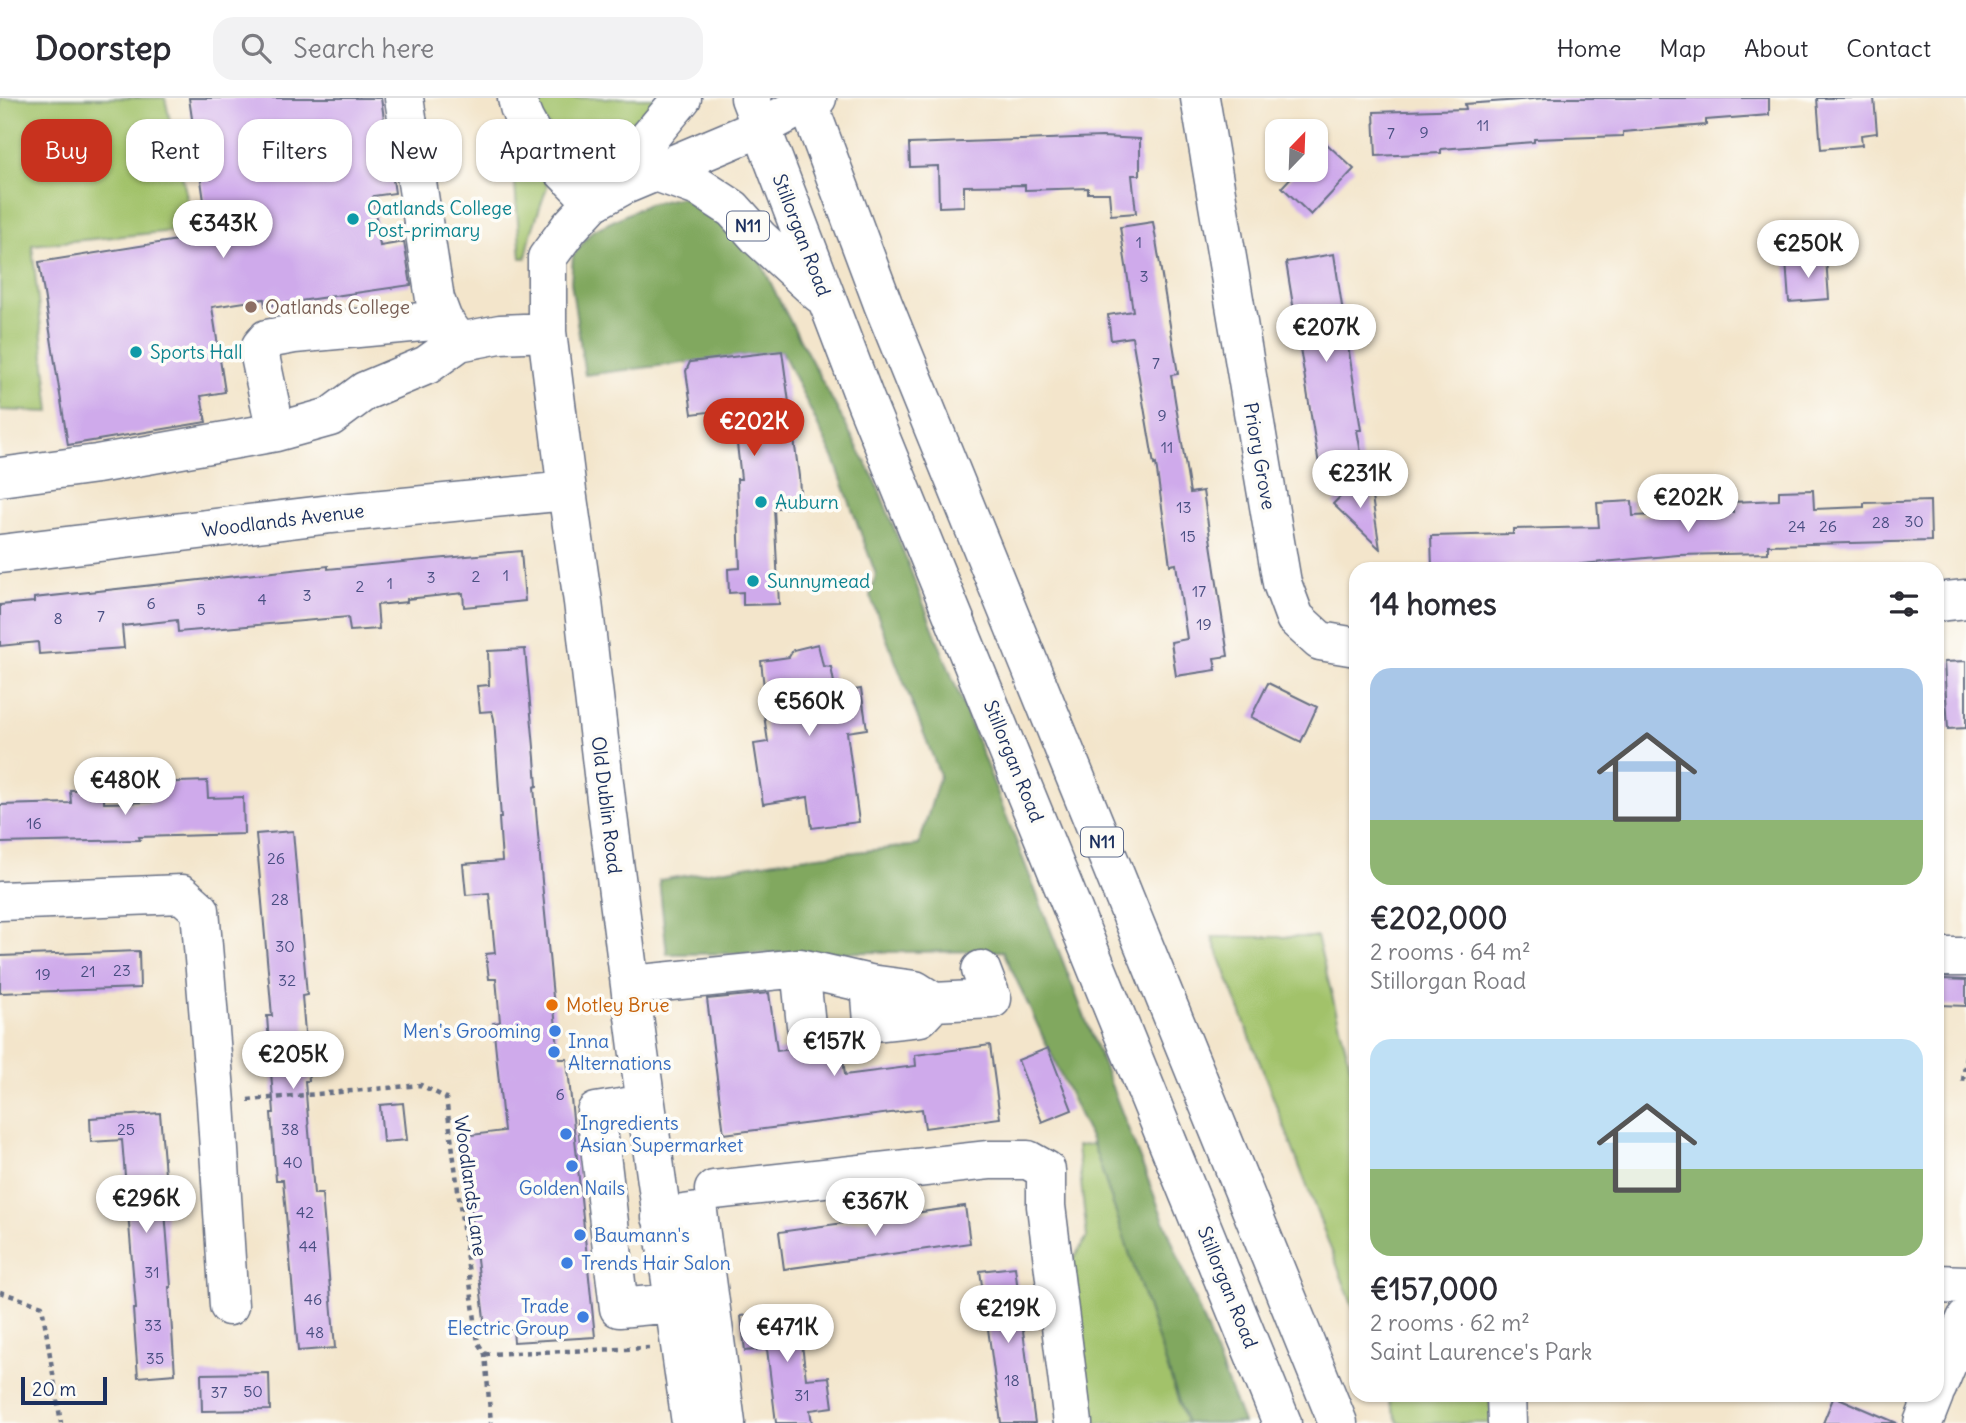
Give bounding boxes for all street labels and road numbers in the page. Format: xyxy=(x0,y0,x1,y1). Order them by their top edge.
street label: Stillorgan Road xyxy=(768,170,836,300)
road number: N11 xyxy=(727,211,769,240)
street label: Priory Grove xyxy=(1239,400,1281,512)
street label: Woodlands Avenue xyxy=(201,498,365,542)
street label: Stillorgan Road xyxy=(979,697,1049,825)
street label: Old Dublin Road xyxy=(587,735,627,875)
road number: N11 xyxy=(1081,828,1123,856)
street label: Woodlands Lane xyxy=(449,1114,493,1258)
street label: Stillorgan Road xyxy=(1193,1223,1263,1351)

